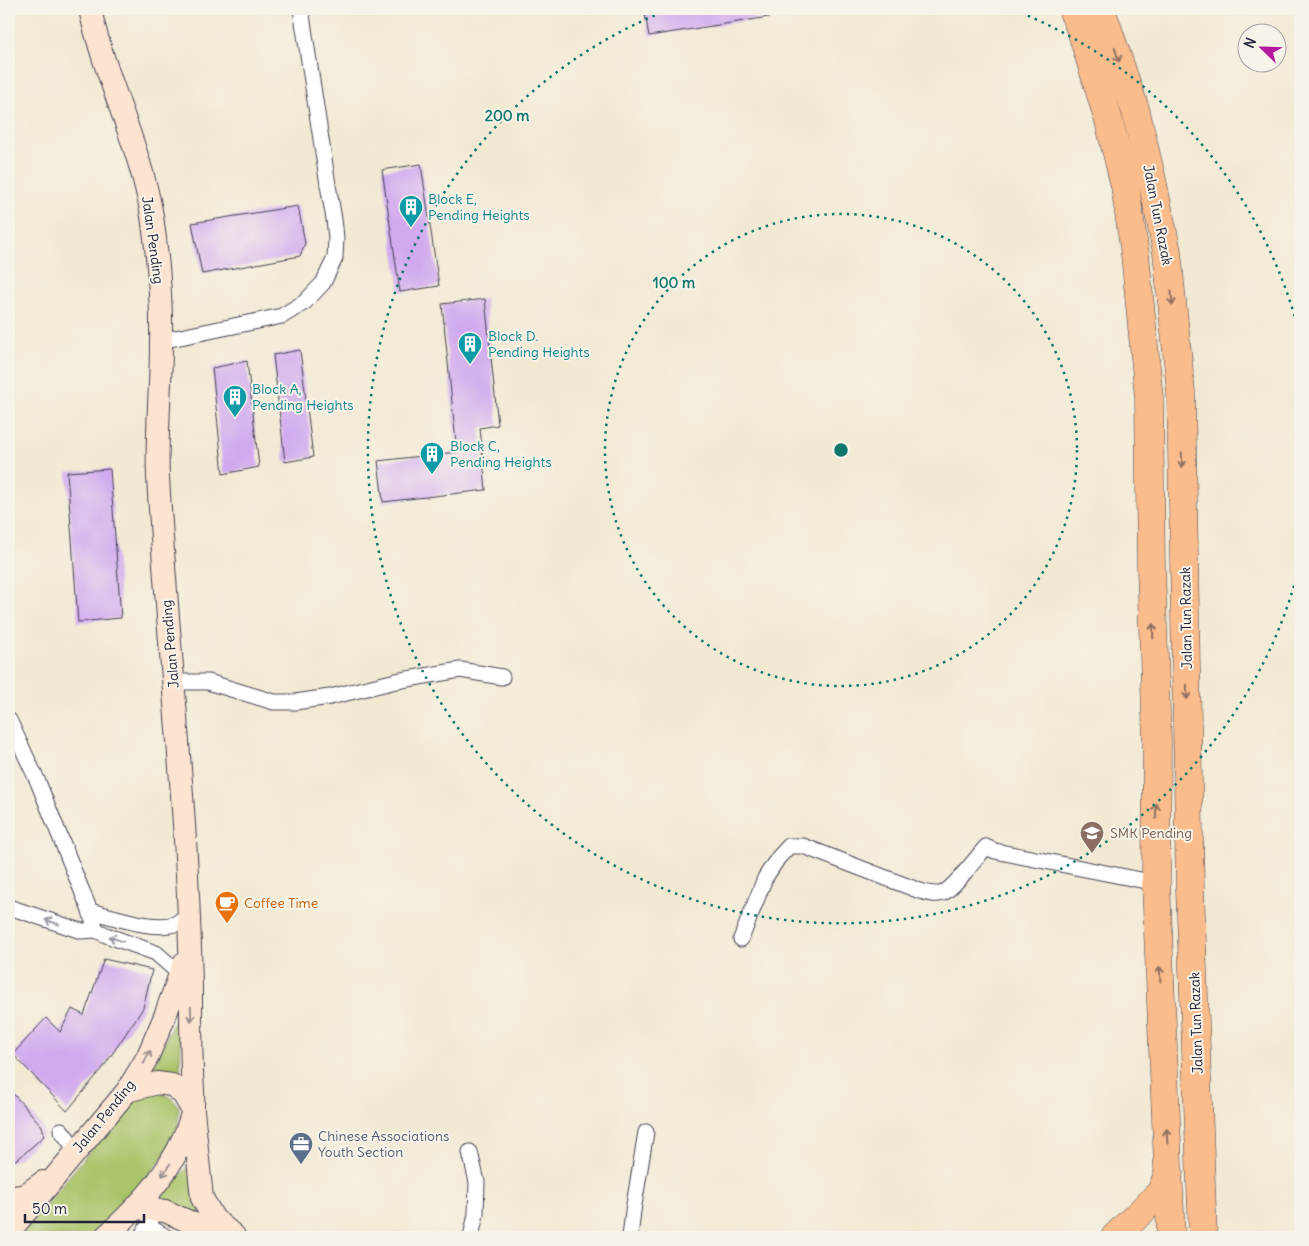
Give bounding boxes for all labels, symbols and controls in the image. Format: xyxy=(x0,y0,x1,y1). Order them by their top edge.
north arrow xyxy=(1236,22,1286,72)
text: N xyxy=(1240,35,1260,51)
one-way arrow xyxy=(1113,46,1123,62)
text: 200 m xyxy=(485,106,529,125)
street label: Jalan Tun Razak xyxy=(1139,163,1177,267)
place label: Block E, Pending Heights xyxy=(428,190,530,224)
building icon: Block E, Pending Heights xyxy=(398,194,424,228)
street label: Jalan Pending xyxy=(138,195,168,285)
text: 100 m xyxy=(653,273,695,292)
one-way arrow xyxy=(1167,290,1176,306)
place label: Block D. Pending Heights xyxy=(488,327,590,361)
building icon: Block D. Pending Heights xyxy=(457,331,483,365)
place label: Block A, Pending Heights xyxy=(252,380,354,414)
building icon: Block A, Pending Heights xyxy=(222,384,248,418)
place label: Block C, Pending Heights xyxy=(450,437,552,471)
building icon: Block C, Pending Heights xyxy=(419,441,445,475)
centre of rings xyxy=(832,441,850,459)
one-way arrow xyxy=(1177,452,1187,468)
street label: Jalan Tun Razak xyxy=(1176,567,1196,669)
street label: Jalan Pending xyxy=(157,599,183,689)
one-way arrow xyxy=(1148,624,1157,640)
one-way arrow xyxy=(1182,684,1192,700)
one-way arrow xyxy=(1151,804,1161,820)
school or university icon: SMK Pending xyxy=(1079,820,1105,854)
place label: SMK Pending xyxy=(1110,824,1192,842)
cafe icon: Coffee Time xyxy=(214,890,240,924)
place label: Coffee Time xyxy=(244,894,318,912)
one-way arrow xyxy=(45,917,60,926)
one-way arrow xyxy=(109,934,124,943)
one-way arrow xyxy=(1155,966,1164,982)
street label: Jalan Tun Razak xyxy=(1185,972,1207,1074)
one-way arrow xyxy=(186,1006,196,1022)
one-way arrow xyxy=(143,1050,152,1065)
street label: Jalan Pending xyxy=(69,1076,139,1156)
place label: Chinese Associations Youth Section xyxy=(318,1127,449,1161)
one-way arrow xyxy=(1162,1128,1172,1144)
office icon: Chinese Associations Youth Section xyxy=(288,1131,314,1165)
one-way arrow xyxy=(161,1163,171,1177)
scale bar xyxy=(25,1191,144,1223)
text: 50 m xyxy=(32,1199,67,1218)

